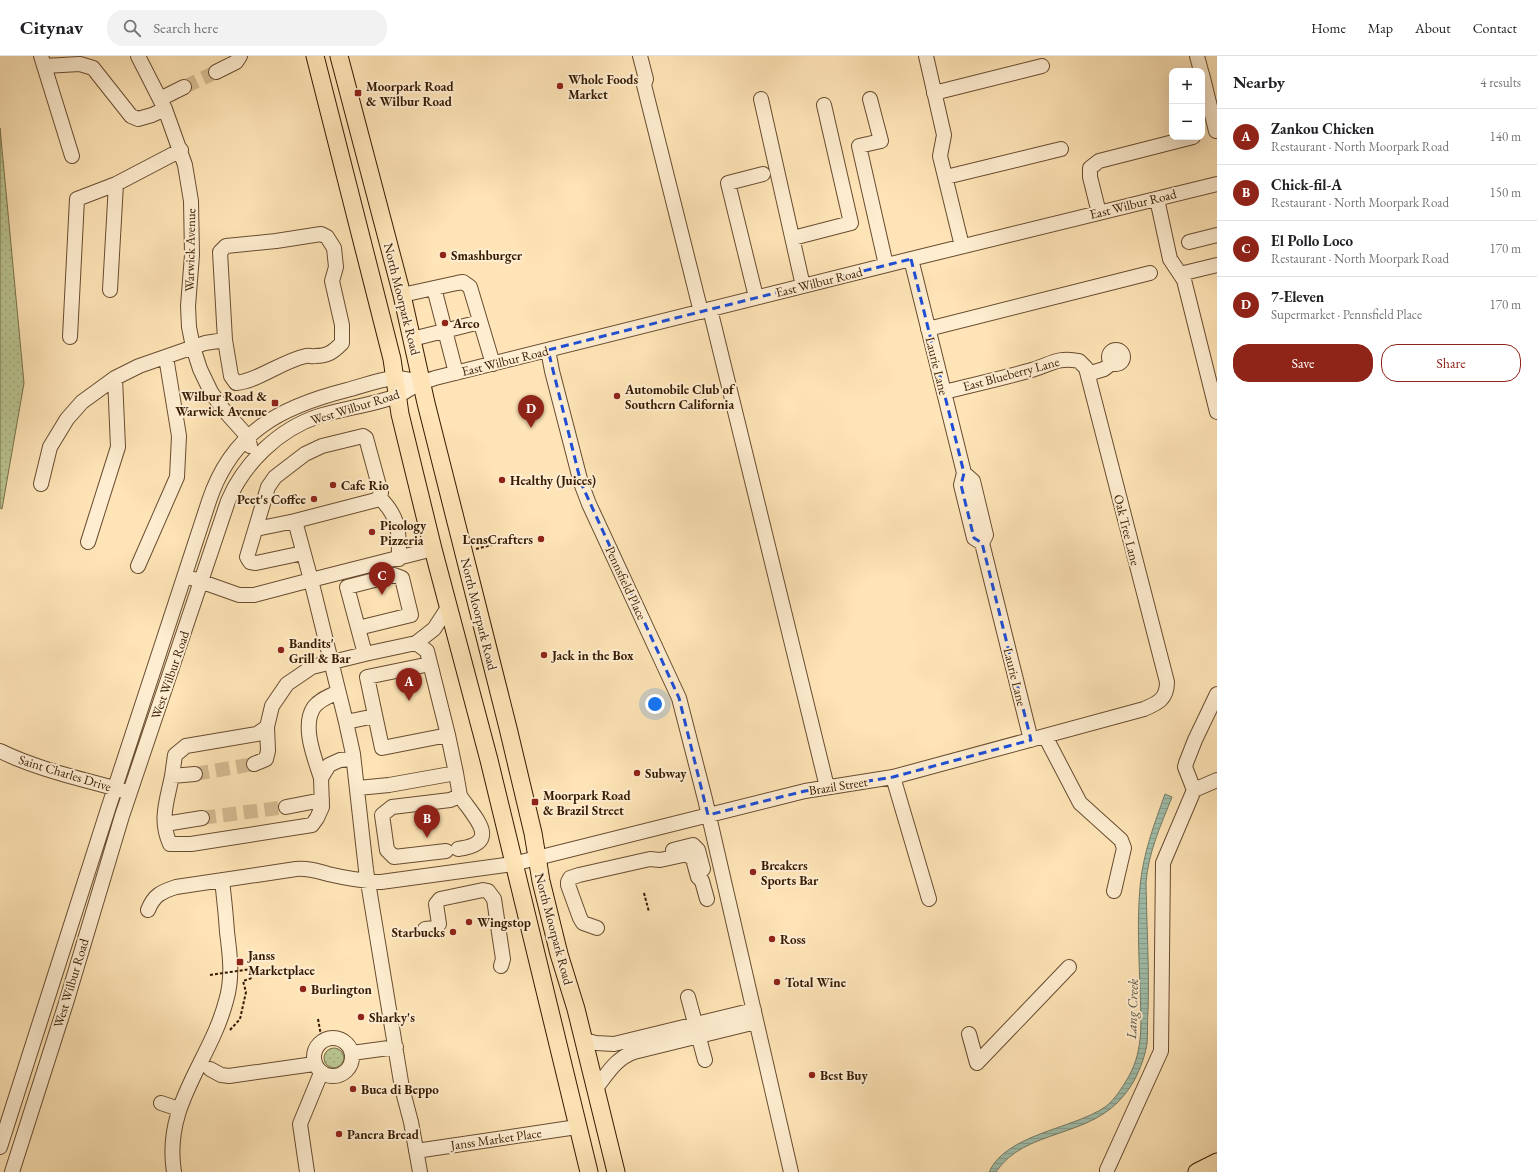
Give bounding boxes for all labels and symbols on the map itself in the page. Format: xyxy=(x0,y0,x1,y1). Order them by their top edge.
place label: Whole Foods Market xyxy=(568,71,638,103)
place label: Moorpark Road & Wilbur Road xyxy=(366,78,455,110)
marker: Whole Foods Market xyxy=(555,81,565,91)
marker: Moorpark Road & Wilbur Road xyxy=(353,88,363,98)
street label: East Wilbur Road xyxy=(1088,185,1179,223)
street label: Warwick Avenue xyxy=(181,208,199,292)
street label: North Moorpark Road xyxy=(380,241,424,357)
place label: Smashburger xyxy=(451,247,523,264)
marker: Smashburger xyxy=(438,250,448,260)
street label: East Wilbur Road xyxy=(774,263,865,301)
place label: Arco xyxy=(452,315,480,332)
marker: Arco xyxy=(440,318,450,328)
street label: Laurie Lane xyxy=(922,335,952,397)
street label: East Wilbur Road xyxy=(460,342,551,380)
street label: East Blueberry Lane xyxy=(961,353,1061,395)
place label: Automobile Club of Southern California xyxy=(624,381,736,413)
street label: West Wilbur Road xyxy=(308,385,402,429)
place label: Wilbur Road & Warwick Avenue xyxy=(175,388,268,420)
marker: Automobile Club of Southern California xyxy=(612,391,622,401)
pin: D xyxy=(518,395,544,428)
marker: Wilbur Road & Warwick Avenue xyxy=(270,398,280,408)
place label: Healthy (Juices) xyxy=(510,472,596,489)
marker: Healthy (Juices) xyxy=(497,475,507,485)
place label: Cafe Rio xyxy=(341,477,389,494)
marker: Cafe Rio xyxy=(328,480,338,490)
place label: Peet's Coffee xyxy=(237,491,307,508)
street label: Oak Tree Lane xyxy=(1110,493,1144,567)
marker: Peet's Coffee xyxy=(309,494,319,504)
place label: Pieology Pizzeria xyxy=(380,517,427,549)
marker: Pieology Pizzeria xyxy=(367,527,377,537)
place label: LensCrafters xyxy=(462,531,533,548)
marker: LensCrafters xyxy=(536,534,546,544)
street label: Pennsfield Place xyxy=(602,544,650,622)
street label: North Moorpark Road xyxy=(457,556,501,672)
pin: C xyxy=(369,562,395,595)
street label: West Wilbur Road xyxy=(147,628,193,721)
place label: Bandits' Grill & Bar xyxy=(289,635,351,667)
marker: Bandits' Grill & Bar xyxy=(276,645,286,655)
street label: Laurie Lane xyxy=(1000,646,1030,708)
place label: Jack in the Box xyxy=(550,647,634,664)
marker: Jack in the Box xyxy=(539,650,549,660)
pin: A xyxy=(396,668,422,701)
your location xyxy=(645,694,665,714)
street label: Saint Charles Drive xyxy=(17,751,113,795)
place label: Subway xyxy=(645,765,687,782)
marker: Subway xyxy=(632,768,642,778)
street label: Brazil Street xyxy=(807,773,869,799)
place label: Moorpark Road & Brazil Street xyxy=(543,787,632,819)
marker: Moorpark Road & Brazil Street xyxy=(530,797,540,807)
pin: B xyxy=(414,805,440,838)
place label: Breakers Sports Bar xyxy=(761,857,819,889)
marker: Breakers Sports Bar xyxy=(748,867,758,877)
street label: North Moorpark Road xyxy=(531,871,577,987)
place label: Wingstop xyxy=(477,914,531,931)
marker: Wingstop xyxy=(464,917,474,927)
place label: Starbucks xyxy=(391,924,445,941)
marker: Starbucks xyxy=(448,927,458,937)
place label: Ross xyxy=(780,931,806,948)
marker: Ross xyxy=(767,934,777,944)
street label: West Wilbur Road xyxy=(49,936,93,1030)
place label: Janss Marketplace xyxy=(246,947,316,979)
marker: Janss Marketplace xyxy=(235,957,245,967)
place label: Total Wine xyxy=(785,974,847,991)
marker: Total Wine xyxy=(772,977,782,987)
water label: Lang Creek xyxy=(1122,978,1142,1041)
place label: Burlington xyxy=(311,981,372,998)
marker: Burlington xyxy=(298,984,308,994)
place label: Sharky's xyxy=(369,1009,415,1026)
marker: Sharky's xyxy=(356,1012,366,1022)
place label: Best Buy xyxy=(820,1067,868,1084)
marker: Best Buy xyxy=(807,1070,817,1080)
place label: Buca di Beppo xyxy=(361,1081,439,1098)
marker: Buca di Beppo xyxy=(348,1084,358,1094)
street label: Janss Market Place xyxy=(448,1124,543,1154)
place label: Panera Bread xyxy=(347,1126,420,1143)
marker: Panera Bread xyxy=(334,1129,344,1139)

